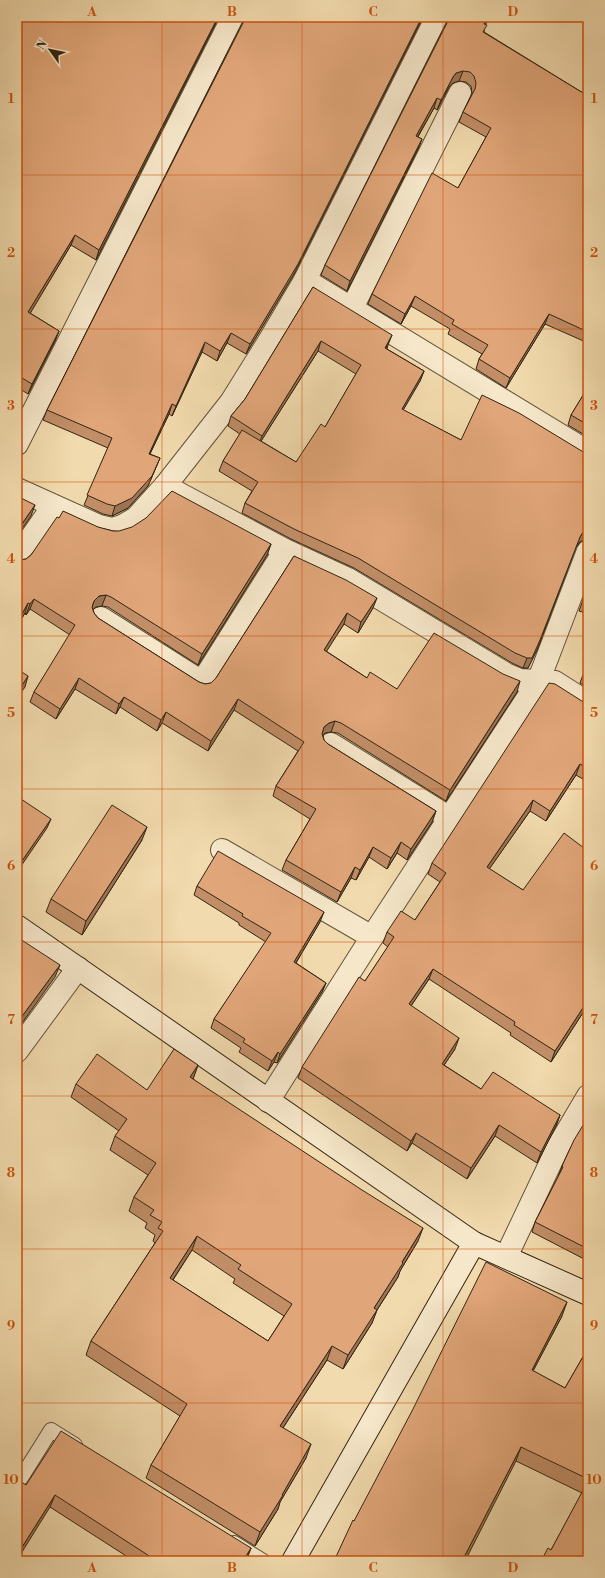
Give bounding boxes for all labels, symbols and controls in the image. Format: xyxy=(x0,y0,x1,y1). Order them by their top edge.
text: A xyxy=(86,4,97,20)
text: B xyxy=(227,4,237,20)
text: C xyxy=(368,4,378,20)
text: D xyxy=(508,4,518,20)
north arrow xyxy=(30,30,70,70)
text: N xyxy=(34,37,51,53)
text: 1 xyxy=(8,91,15,107)
text: 1 xyxy=(591,91,598,107)
text: 2 xyxy=(7,245,15,261)
text: 2 xyxy=(590,245,598,261)
text: 3 xyxy=(7,398,15,414)
text: 3 xyxy=(590,398,598,414)
text: 4 xyxy=(7,551,16,567)
text: 4 xyxy=(590,551,599,567)
text: 5 xyxy=(7,705,15,721)
text: 5 xyxy=(590,705,598,721)
text: 6 xyxy=(7,858,15,874)
text: 6 xyxy=(590,858,598,874)
text: 7 xyxy=(7,1012,15,1028)
text: 7 xyxy=(590,1012,598,1028)
text: 8 xyxy=(7,1165,15,1181)
text: 8 xyxy=(590,1165,598,1181)
text: 9 xyxy=(7,1318,15,1334)
text: 9 xyxy=(590,1318,598,1334)
text: 10 xyxy=(3,1472,19,1488)
text: 10 xyxy=(586,1472,602,1488)
text: A xyxy=(86,1560,97,1576)
text: B xyxy=(227,1560,237,1576)
text: C xyxy=(368,1560,378,1576)
text: D xyxy=(508,1560,518,1576)

